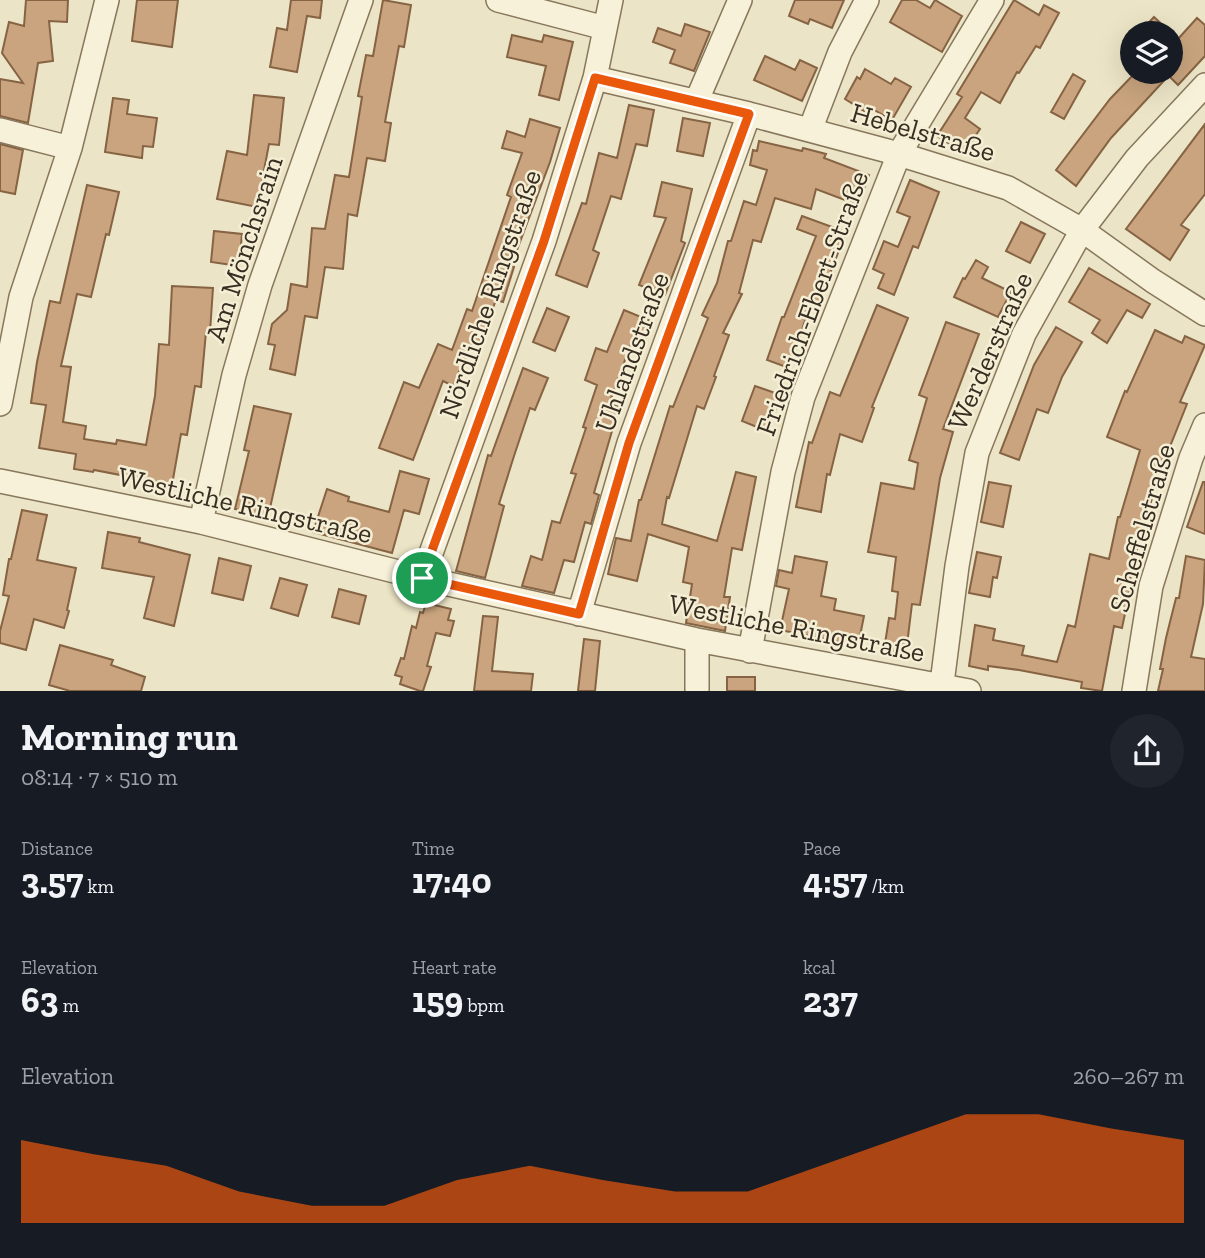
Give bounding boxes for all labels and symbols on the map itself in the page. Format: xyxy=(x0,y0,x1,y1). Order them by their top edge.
street label: Hebelstraße xyxy=(847,96,999,168)
street label: Am Mönchsrain xyxy=(198,152,290,346)
street label: Nördliche Ringstraße xyxy=(432,165,548,423)
street label: Friedrich-Ebert-Straße xyxy=(749,166,875,440)
street label: Werderstraße xyxy=(940,267,1040,435)
street label: Uhlandstraße xyxy=(588,268,676,436)
street label: Scheffelstraße xyxy=(1102,440,1182,616)
street label: Westliche Ringstraße xyxy=(115,460,375,550)
pin xyxy=(392,548,452,608)
street label: Westliche Ringstraße xyxy=(666,587,928,669)

